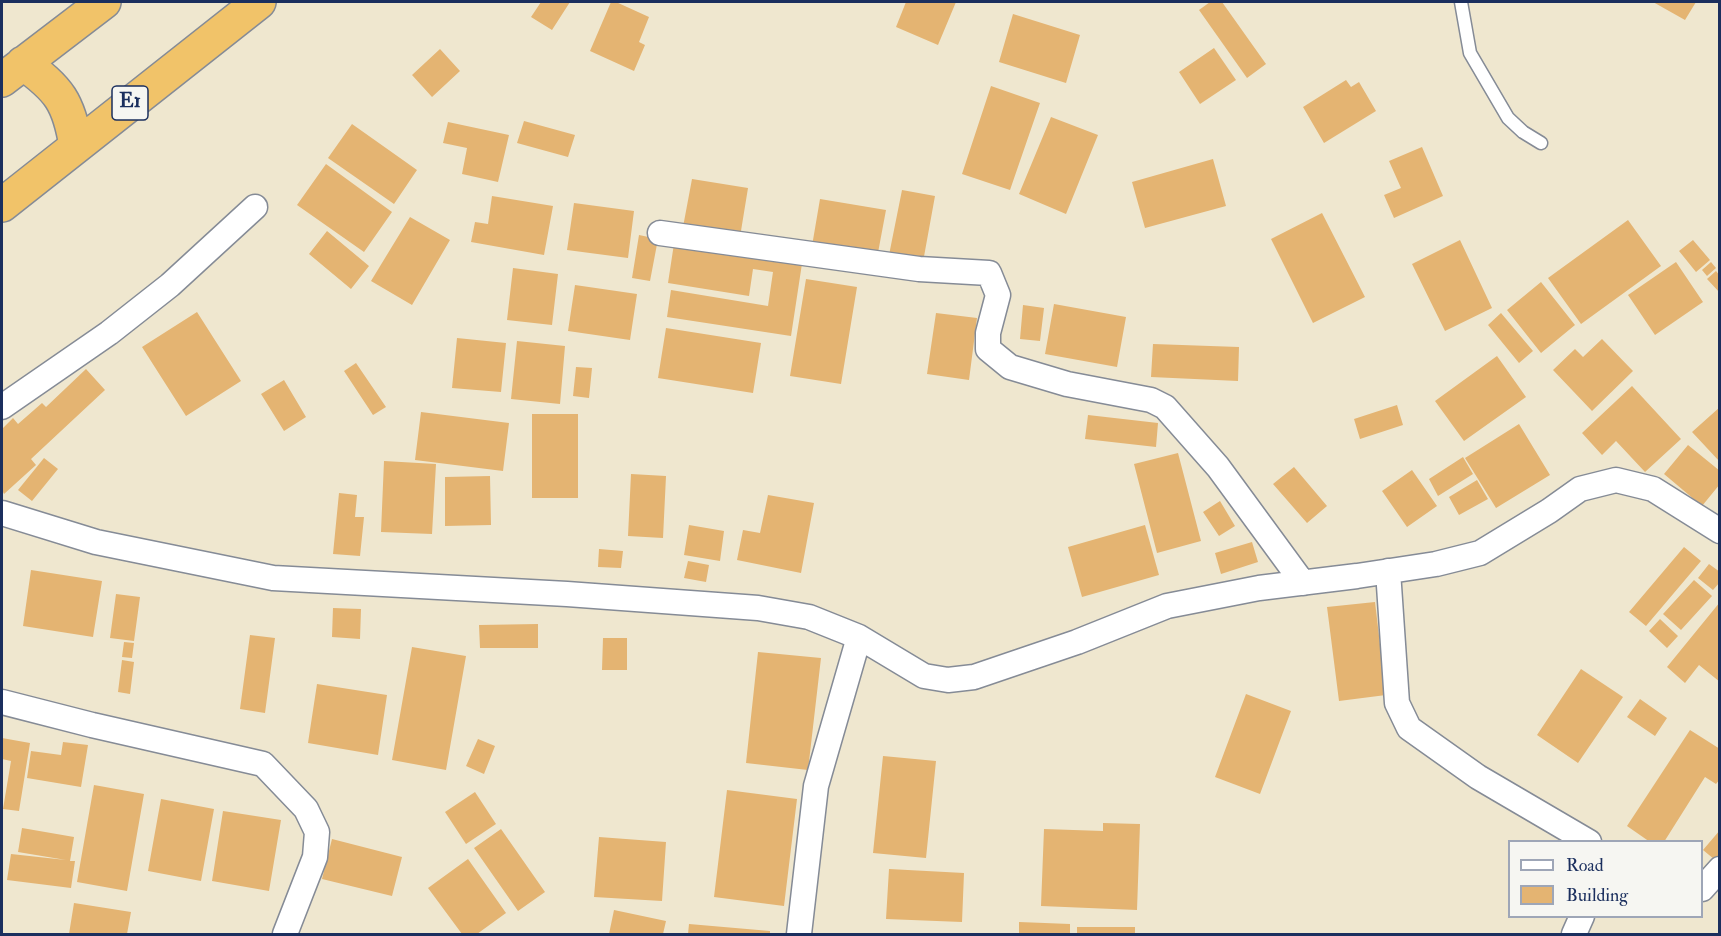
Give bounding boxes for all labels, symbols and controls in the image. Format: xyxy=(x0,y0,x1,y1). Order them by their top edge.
road number: E1 xyxy=(112,86,148,120)
legend xyxy=(1508,840,1703,918)
text: Road xyxy=(1566,854,1604,877)
text: Building xyxy=(1566,884,1628,907)

